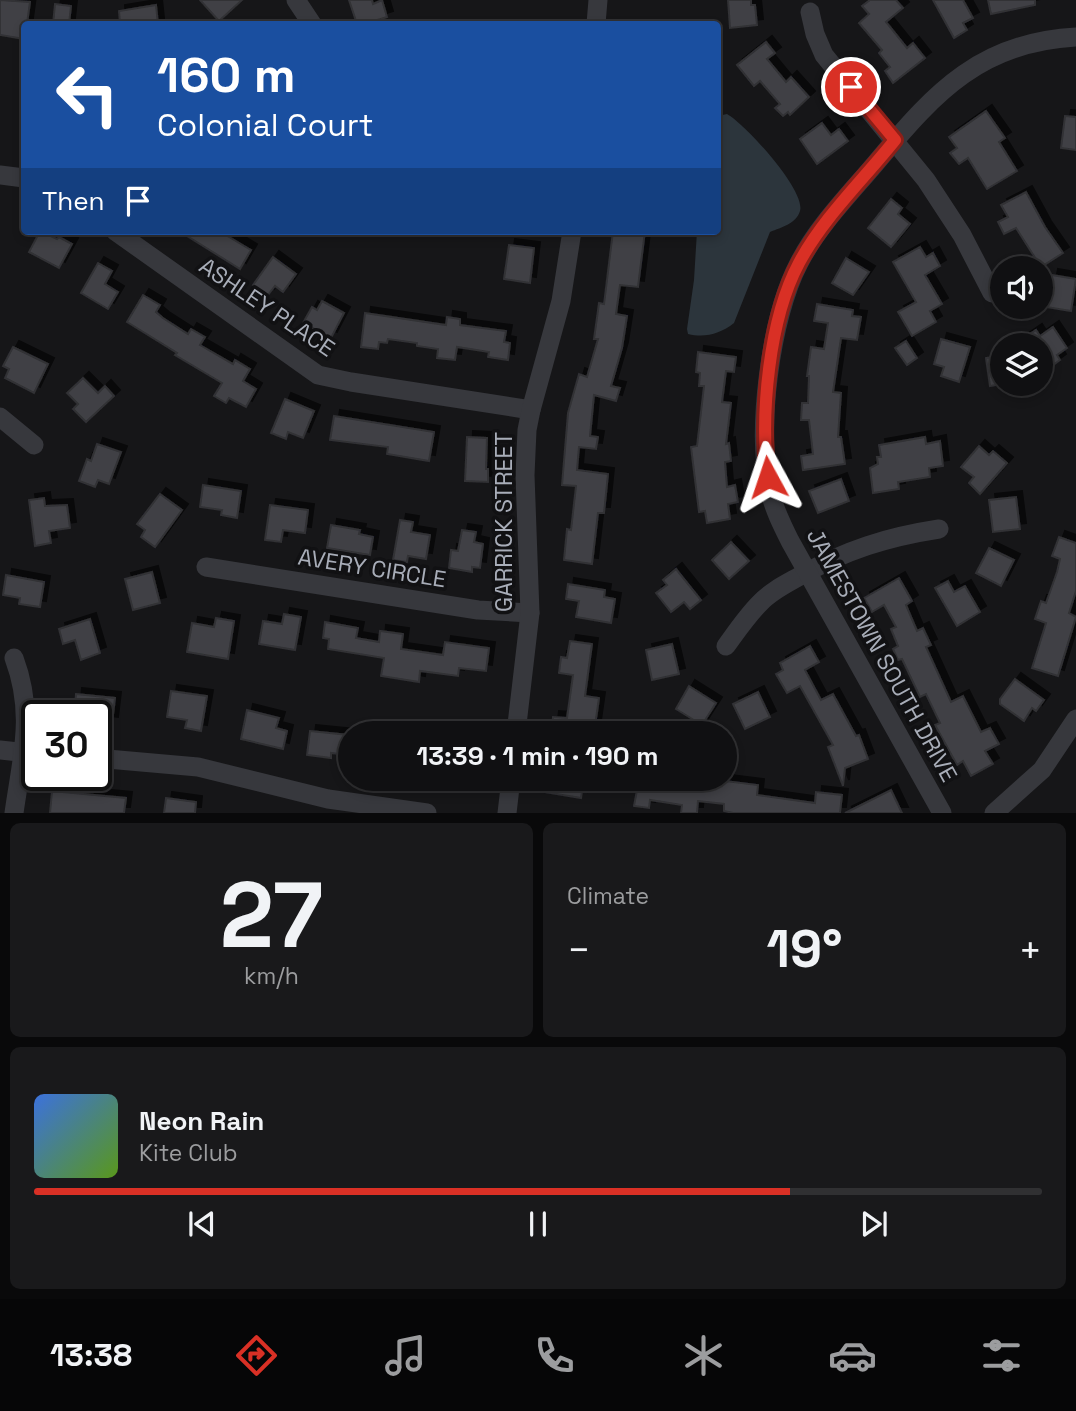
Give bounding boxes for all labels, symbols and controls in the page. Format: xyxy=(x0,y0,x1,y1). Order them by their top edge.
text: 160 m xyxy=(157,44,295,106)
icon: left xyxy=(42,49,133,140)
pin xyxy=(821,57,881,117)
icon: arrive xyxy=(832,68,870,106)
text: Colonial Court xyxy=(157,105,374,145)
icon: arrive xyxy=(119,182,157,220)
text: Then xyxy=(42,184,105,218)
street label: ASHLEY PLACE xyxy=(193,251,341,363)
map controls xyxy=(990,256,1053,396)
button: sound xyxy=(990,256,1053,319)
button: layers xyxy=(990,333,1053,396)
street label: GARRICK STREET xyxy=(489,432,519,612)
position arrow xyxy=(731,440,805,514)
street label: JAMESTOWN SOUTH DRIVE xyxy=(800,523,964,787)
street label: AVERY CIRCLE xyxy=(296,541,448,595)
speed limit sign: 30 xyxy=(21,700,112,791)
text: 13:39 · 1 min · 190 m xyxy=(417,739,658,773)
text: 27 xyxy=(220,857,323,974)
text: Climate xyxy=(567,881,649,911)
text: 19° xyxy=(766,916,843,982)
text: − xyxy=(567,926,591,974)
text: + xyxy=(1018,926,1042,974)
text: km/h xyxy=(244,961,299,991)
text: Neon Rain xyxy=(139,1104,264,1138)
text: Kite Club xyxy=(139,1138,238,1168)
icon: previous xyxy=(183,1205,221,1243)
icon: pause xyxy=(519,1205,557,1243)
icon: next xyxy=(855,1205,893,1243)
icon: directions xyxy=(232,1331,281,1380)
icon: music xyxy=(381,1331,430,1380)
icon: phone xyxy=(530,1331,579,1380)
icon: climate xyxy=(679,1331,728,1380)
icon: car xyxy=(828,1331,877,1380)
icon: filters xyxy=(977,1331,1026,1380)
text: 13:38 xyxy=(50,1335,132,1375)

